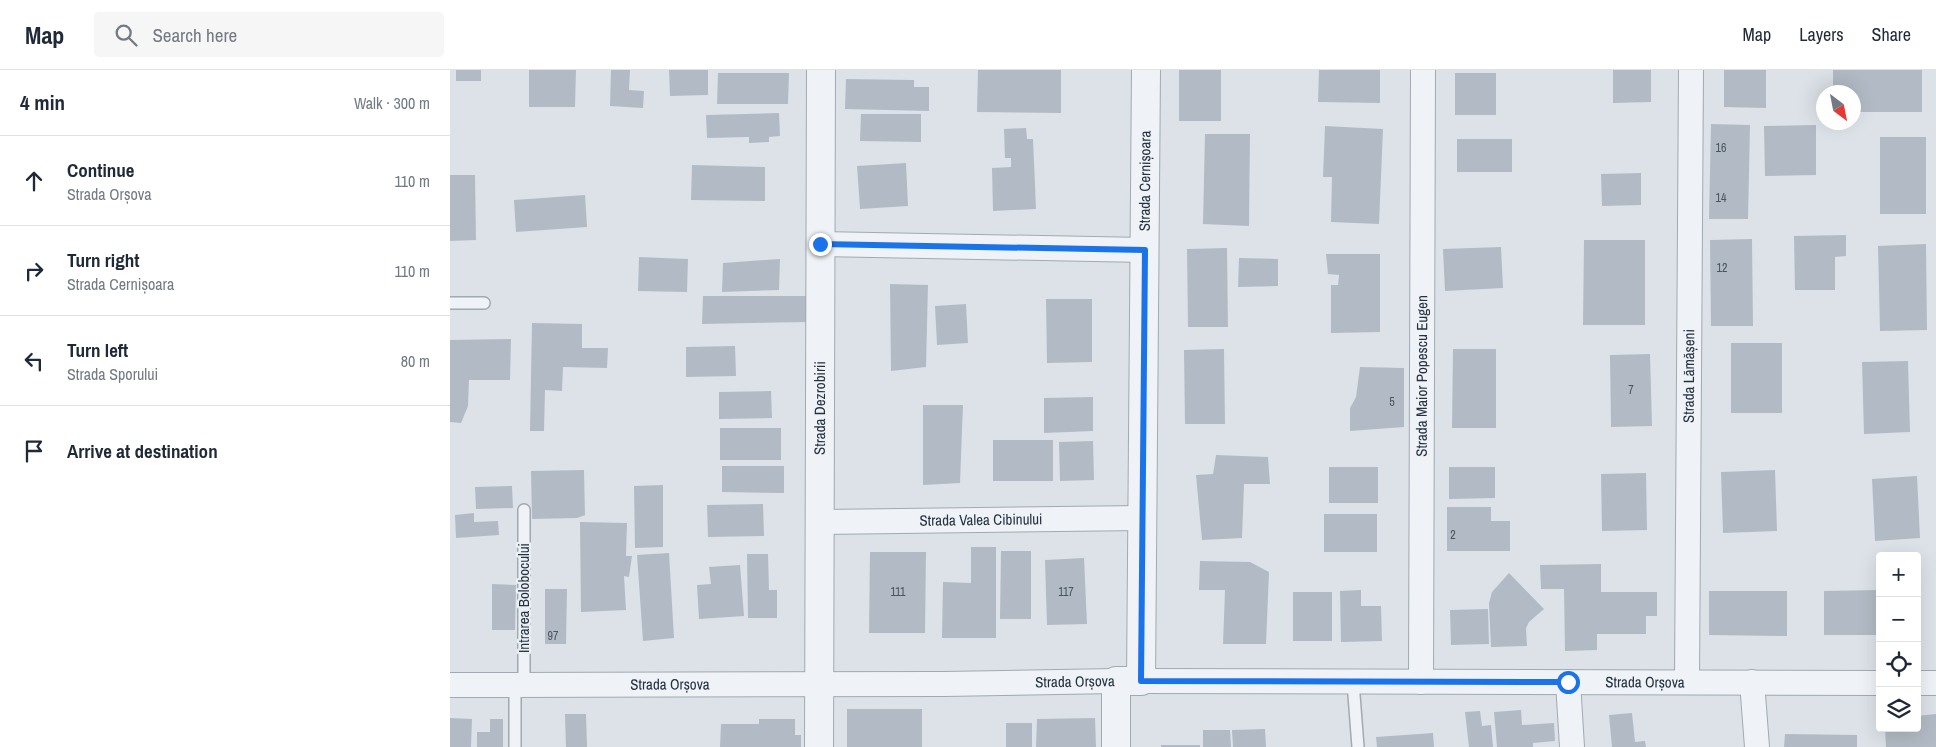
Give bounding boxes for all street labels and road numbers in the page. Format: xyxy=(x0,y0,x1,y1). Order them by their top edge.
street label: Strada Cernișoara xyxy=(1134,130,1156,231)
street label: Strada Maior Popescu Eugen xyxy=(1411,295,1432,457)
street label: Strada Lămășeni xyxy=(1678,329,1699,423)
street label: Strada Dezrobirii xyxy=(809,361,830,455)
street label: Strada Valea Cibinului xyxy=(919,508,1043,531)
street label: Intrarea Bolobocului xyxy=(513,543,534,653)
street label: Strada Orșova xyxy=(1035,670,1115,692)
street label: Strada Orșova xyxy=(1605,671,1685,692)
street label: Strada Orșova xyxy=(630,673,710,695)

